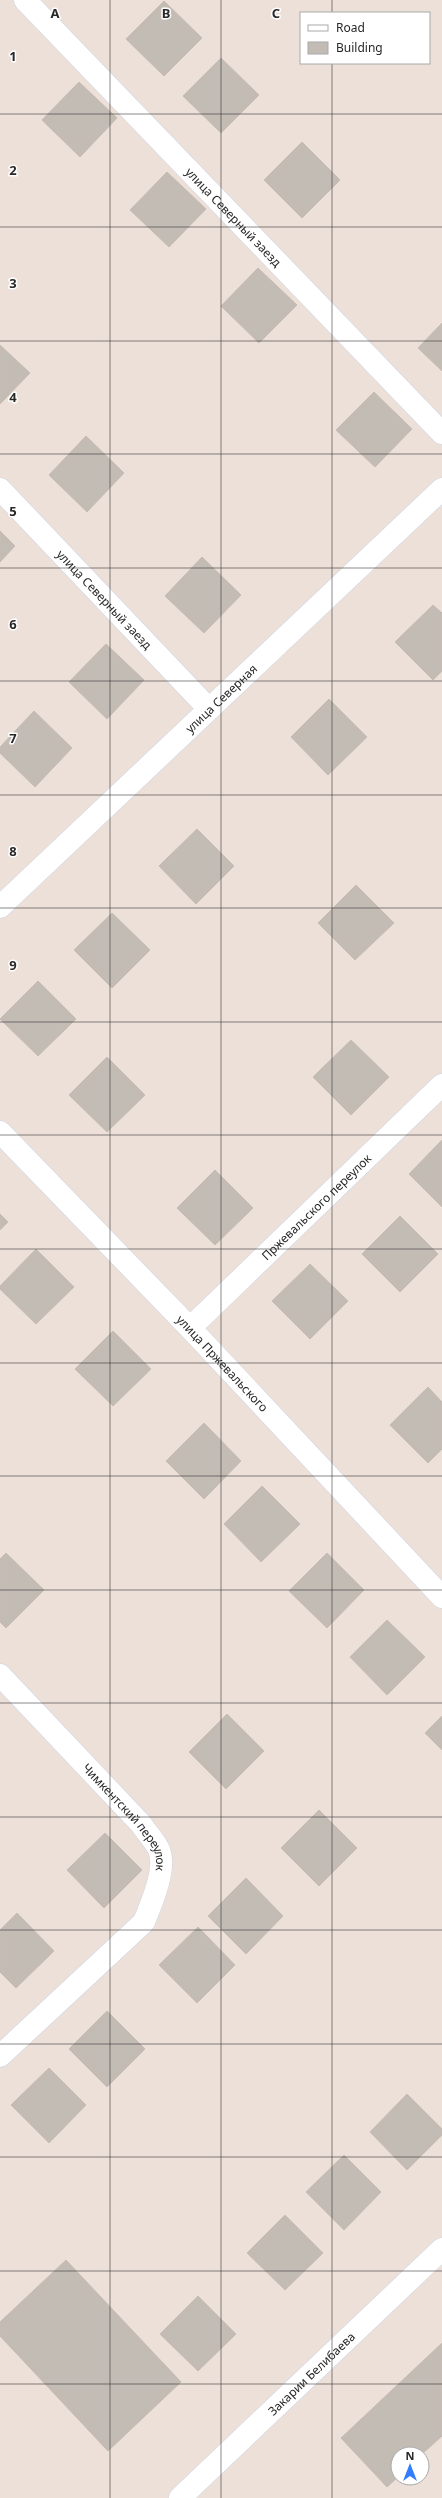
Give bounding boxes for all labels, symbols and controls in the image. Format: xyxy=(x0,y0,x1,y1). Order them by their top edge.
text: A xyxy=(51,4,60,22)
text: B xyxy=(162,4,170,22)
text: C xyxy=(272,4,280,22)
legend xyxy=(300,12,430,64)
text: Road xyxy=(336,19,365,36)
text: Building xyxy=(336,39,383,56)
text: 1 xyxy=(9,47,17,65)
text: 2 xyxy=(9,161,17,179)
street label: улица Северный заезд xyxy=(182,164,286,271)
text: 3 xyxy=(9,274,17,292)
text: 4 xyxy=(9,388,17,406)
text: 5 xyxy=(9,502,17,520)
street label: улица Северный заезд xyxy=(53,546,157,653)
text: 6 xyxy=(9,615,17,633)
street label: улица Северная xyxy=(181,660,261,736)
text: 7 xyxy=(9,729,17,747)
text: 8 xyxy=(9,842,17,860)
text: 9 xyxy=(9,956,17,974)
street label: Пржевальского переулок xyxy=(257,1149,375,1264)
street label: улица Пржевальского xyxy=(173,1311,272,1415)
street label: Чимкентский переулок xyxy=(79,1759,170,1872)
street label: Закарии Белибаева xyxy=(264,2328,358,2419)
north arrow xyxy=(390,2446,430,2486)
text: N xyxy=(406,2448,414,2463)

